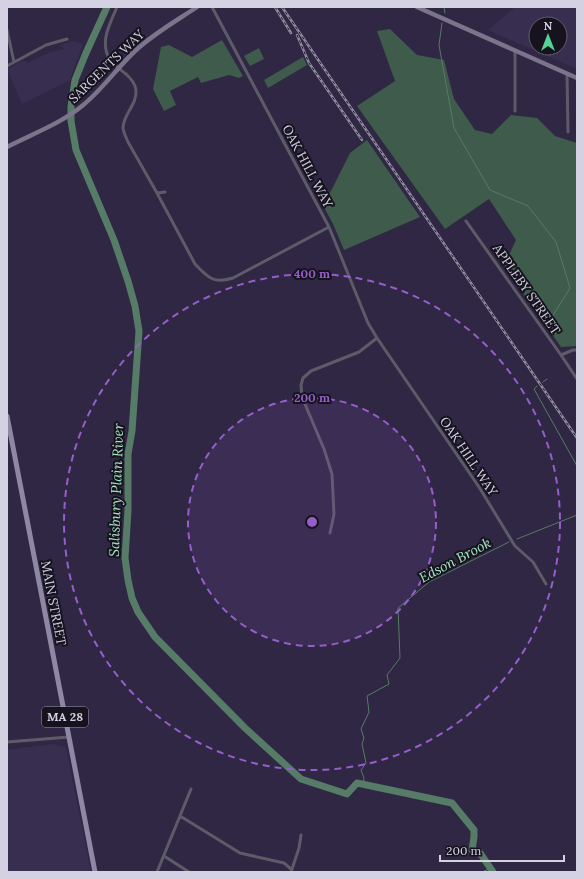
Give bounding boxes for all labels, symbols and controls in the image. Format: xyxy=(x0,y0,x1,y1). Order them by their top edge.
north arrow xyxy=(528,16,568,56)
text: N xyxy=(544,19,553,33)
street label: SARGENTS WAY xyxy=(65,25,148,107)
street label: OAK HILL WAY xyxy=(278,122,337,211)
street label: APPLEBY STREET xyxy=(488,240,565,339)
text: 400 m xyxy=(294,266,330,281)
text: 200 m xyxy=(294,390,330,405)
street label: OAK HILL WAY xyxy=(436,413,502,500)
water label: Salisbury Plain River xyxy=(105,422,127,557)
centre of rings xyxy=(305,515,319,529)
water label: Edson Brook xyxy=(416,534,494,586)
street label: MAIN STREET xyxy=(37,559,70,648)
road number: MA 28 xyxy=(42,707,88,727)
scale bar xyxy=(440,837,564,863)
text: 200 m xyxy=(446,843,482,858)

